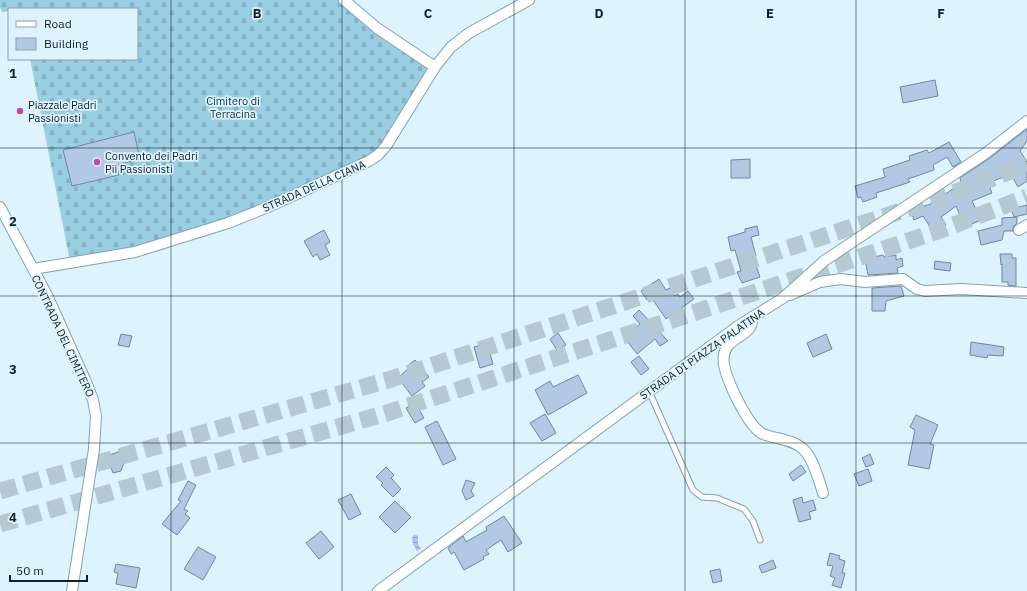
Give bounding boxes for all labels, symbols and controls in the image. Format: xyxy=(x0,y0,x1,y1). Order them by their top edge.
text: B xyxy=(253,5,262,22)
text: C xyxy=(424,5,433,22)
text: D xyxy=(594,5,604,22)
text: E xyxy=(766,5,774,22)
text: F xyxy=(937,5,945,22)
legend xyxy=(8,8,138,60)
text: Road xyxy=(44,16,72,31)
text: Building xyxy=(44,36,89,51)
text: 1 xyxy=(9,65,17,82)
park label: Cimitero di Terracina xyxy=(206,94,260,121)
place label: Piazzale Padri Passionisti xyxy=(28,98,97,125)
marker: Piazzale Padri Passionisti xyxy=(15,106,25,116)
place label: Convento dei Padri Pii Passionisti xyxy=(105,149,198,176)
marker: Convento dei Padri Pii Passionisti xyxy=(92,157,102,167)
street label: STRADA DELLA CIANA xyxy=(260,157,368,215)
text: 2 xyxy=(9,213,17,230)
street label: CONTRADA DEL CIMITERO xyxy=(28,273,98,400)
street label: STRADA DI PIAZZA PALATINA xyxy=(637,305,767,403)
text: 3 xyxy=(9,361,17,378)
text: 4 xyxy=(9,509,17,526)
scale bar xyxy=(10,557,87,583)
text: 50 m xyxy=(16,563,44,578)

